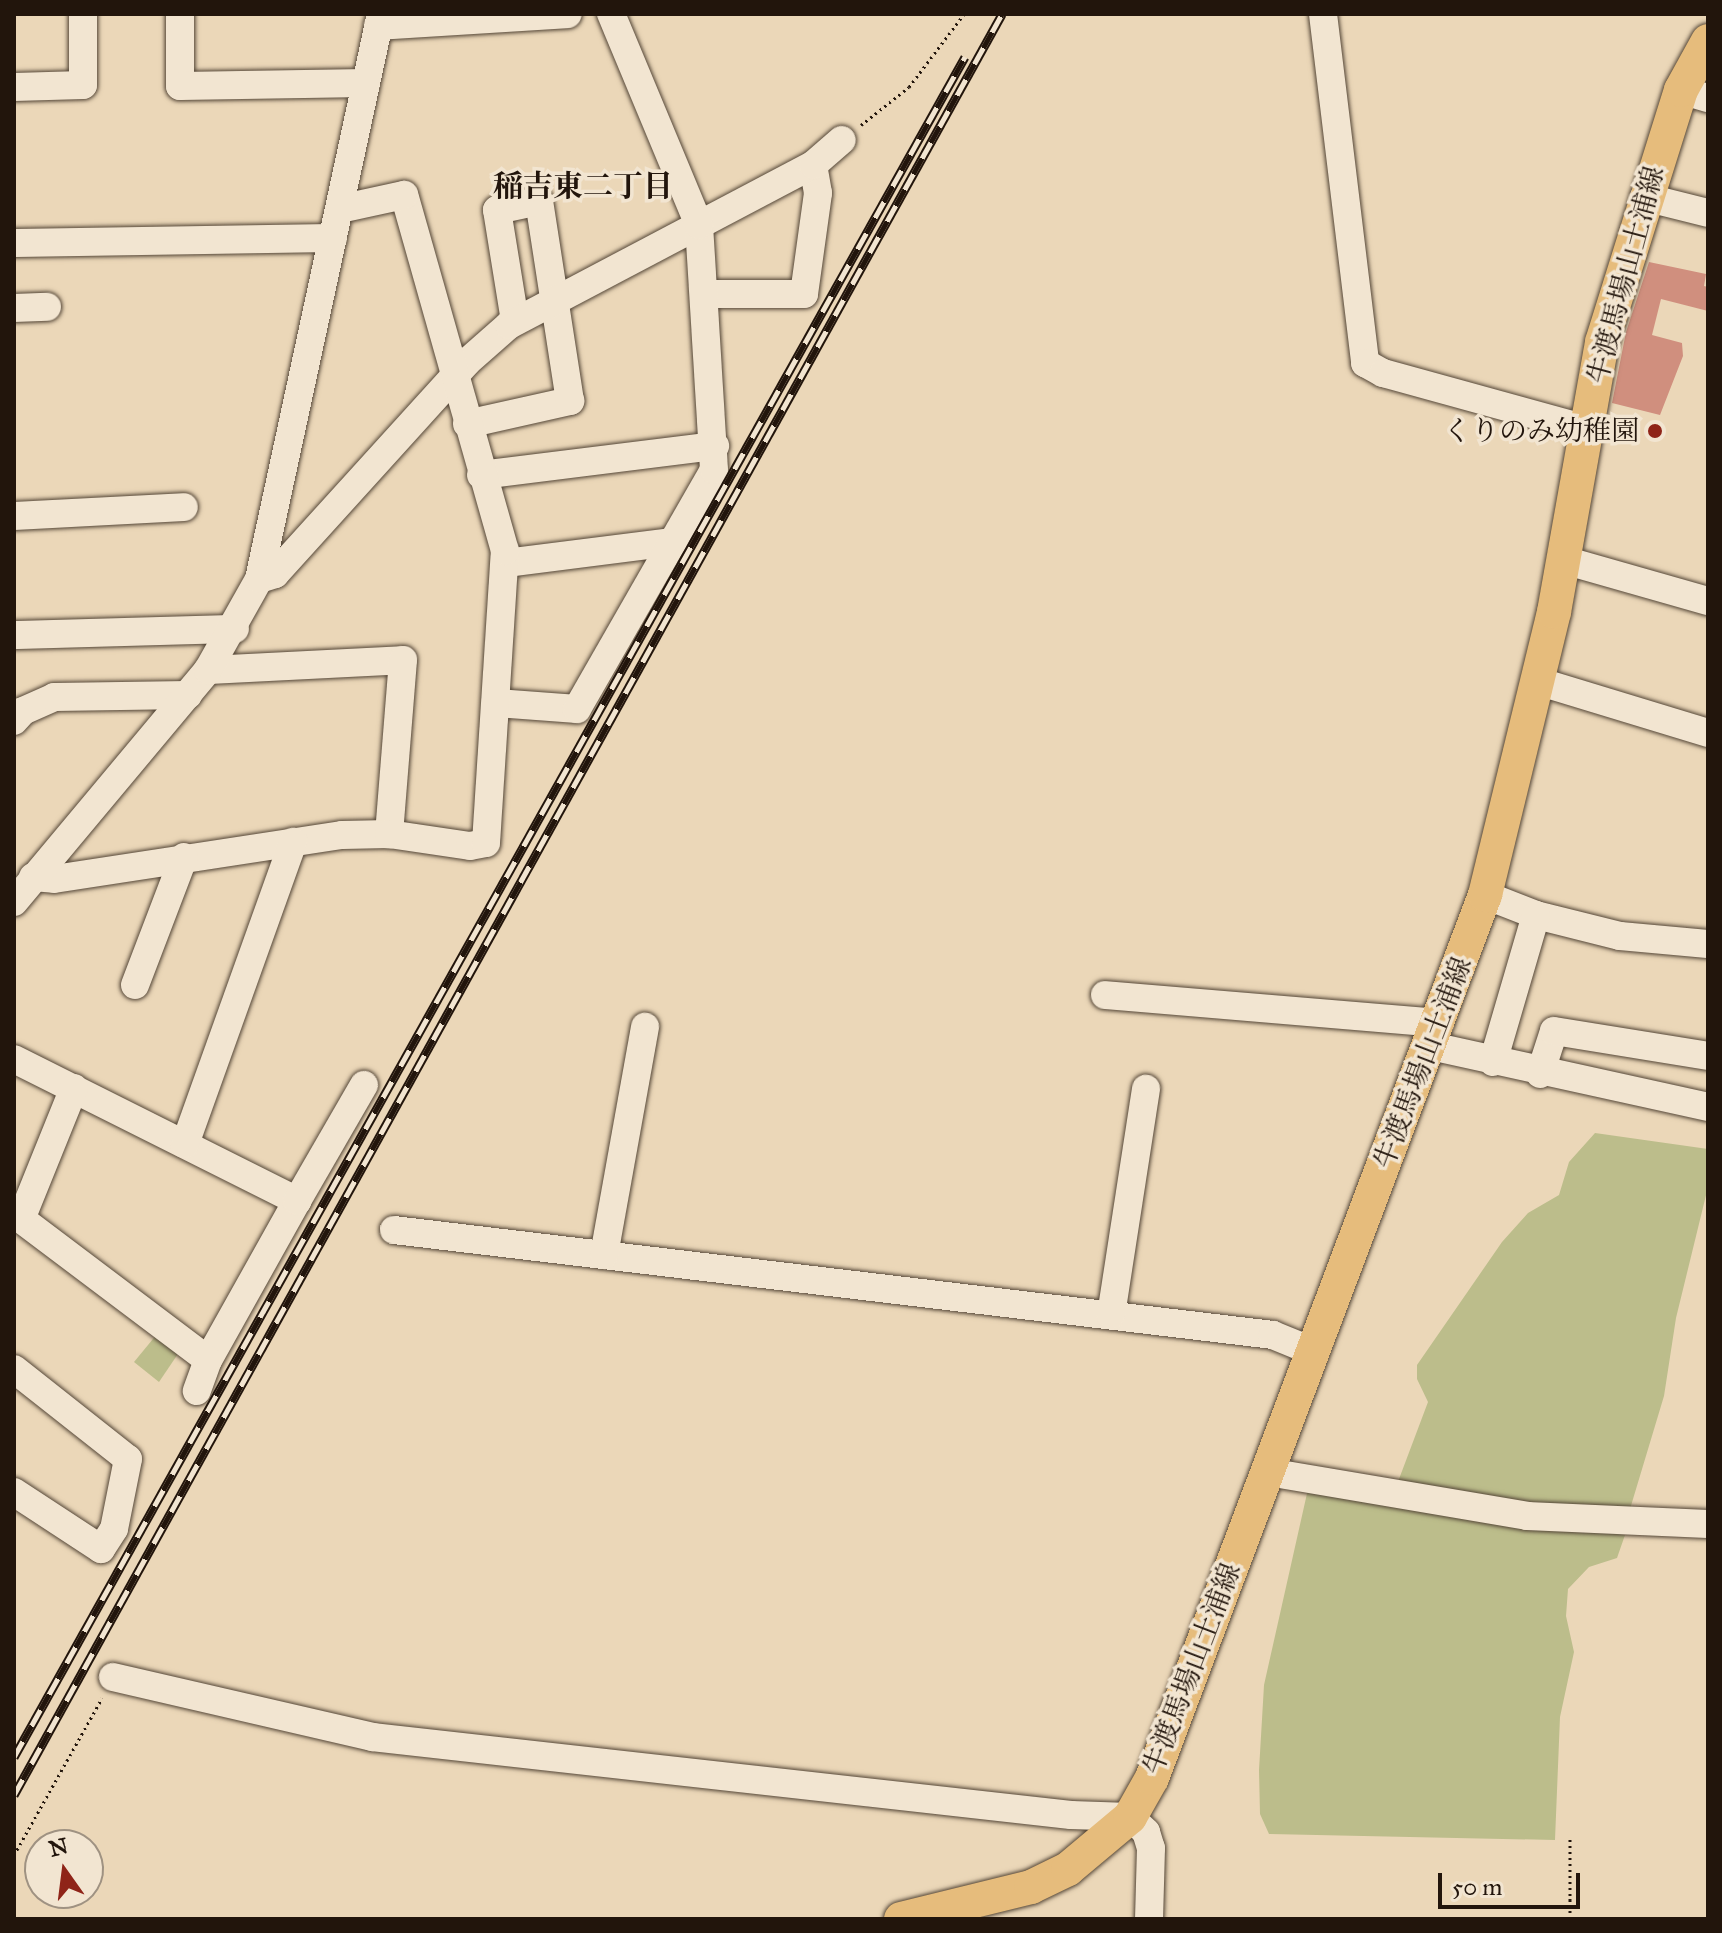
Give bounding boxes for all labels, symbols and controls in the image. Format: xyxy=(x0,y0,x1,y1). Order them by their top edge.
street label: 牛渡馬場山土浦線 xyxy=(1581,162,1671,388)
district label: 稲吉東二丁目 xyxy=(493,168,673,204)
place label: くりのみ幼稚園 xyxy=(1443,414,1639,448)
marker: くりのみ幼稚園 xyxy=(1646,422,1664,440)
street label: 牛渡馬場山土浦線 xyxy=(1367,952,1479,1174)
street label: 牛渡馬場山土浦線 xyxy=(1136,1558,1248,1780)
north arrow xyxy=(24,1829,104,1909)
text: N xyxy=(46,1832,71,1863)
scale bar xyxy=(1442,1857,1584,1907)
text: 50 m xyxy=(1452,1872,1502,1902)

